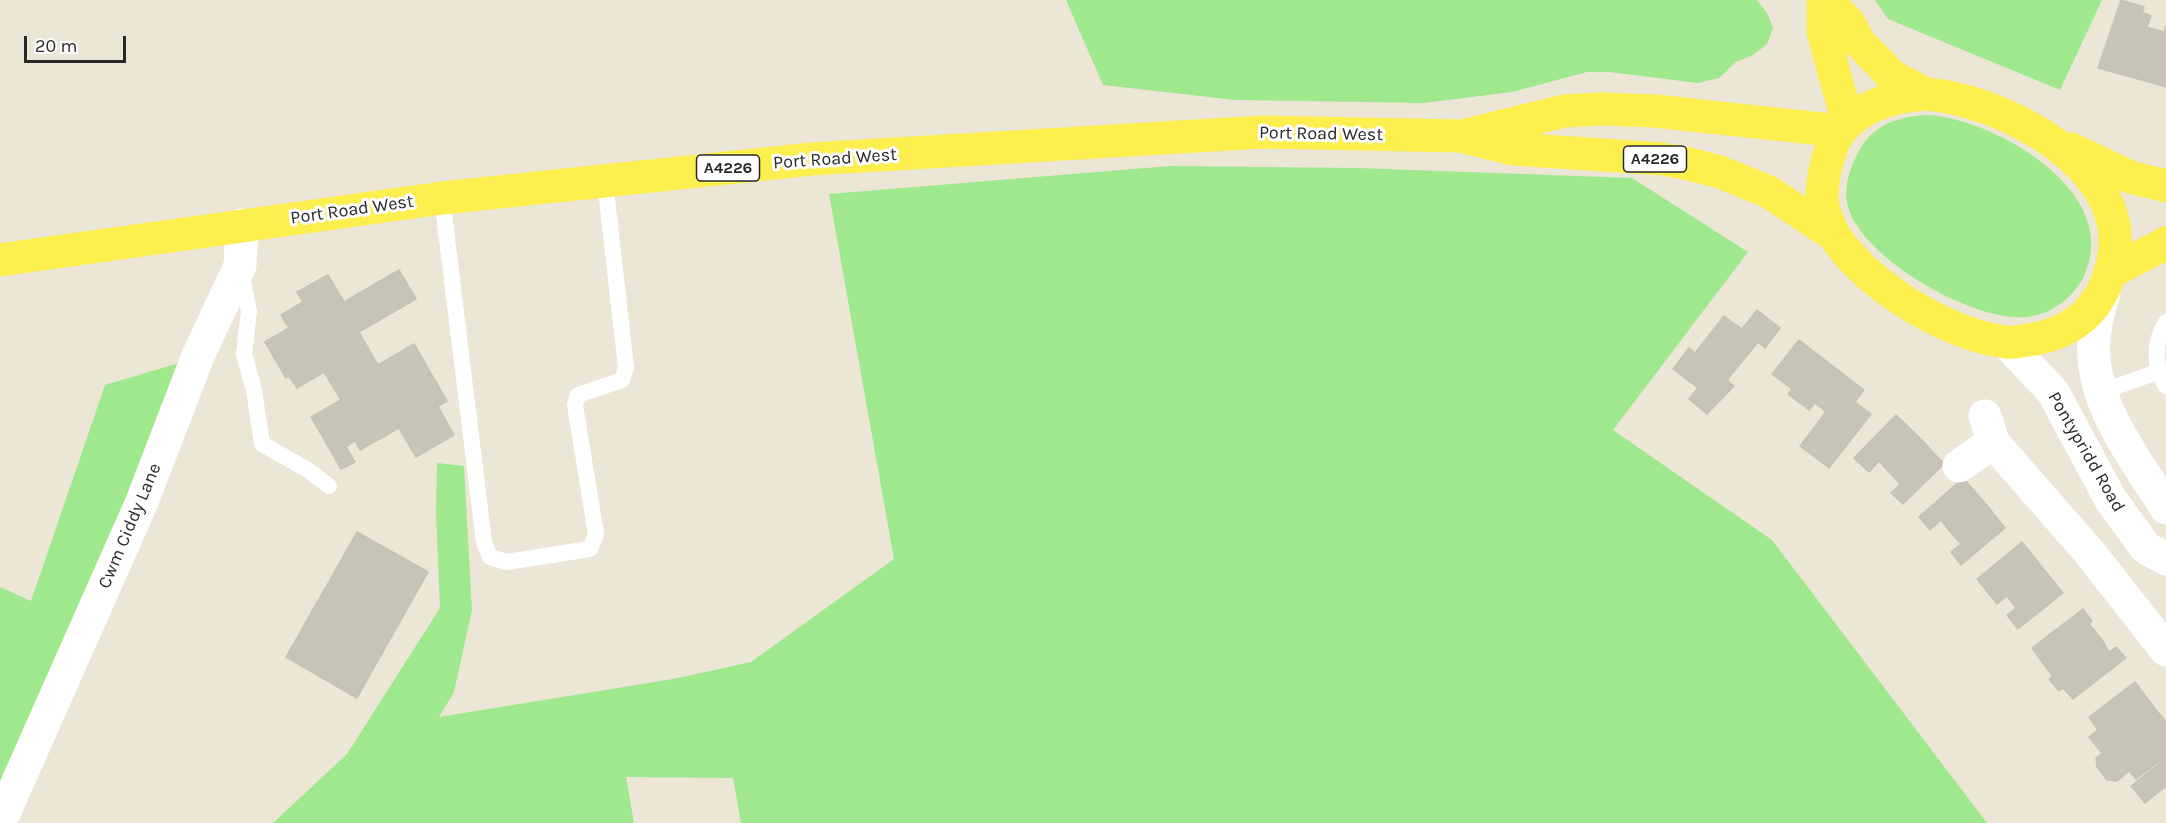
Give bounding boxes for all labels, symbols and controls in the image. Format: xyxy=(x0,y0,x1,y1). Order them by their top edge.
scale bar xyxy=(27,24,129,62)
text: 20 m xyxy=(35,35,77,57)
street label: Port Road West xyxy=(1259,122,1383,146)
street label: Port Road West xyxy=(772,144,898,174)
road number: A4226 xyxy=(1624,146,1686,172)
road number: A4226 xyxy=(696,155,760,181)
street label: Port Road West xyxy=(289,191,415,229)
street label: Pontypridd Road xyxy=(2043,388,2129,516)
street label: Cwm Ciddy Lane xyxy=(94,460,166,592)

